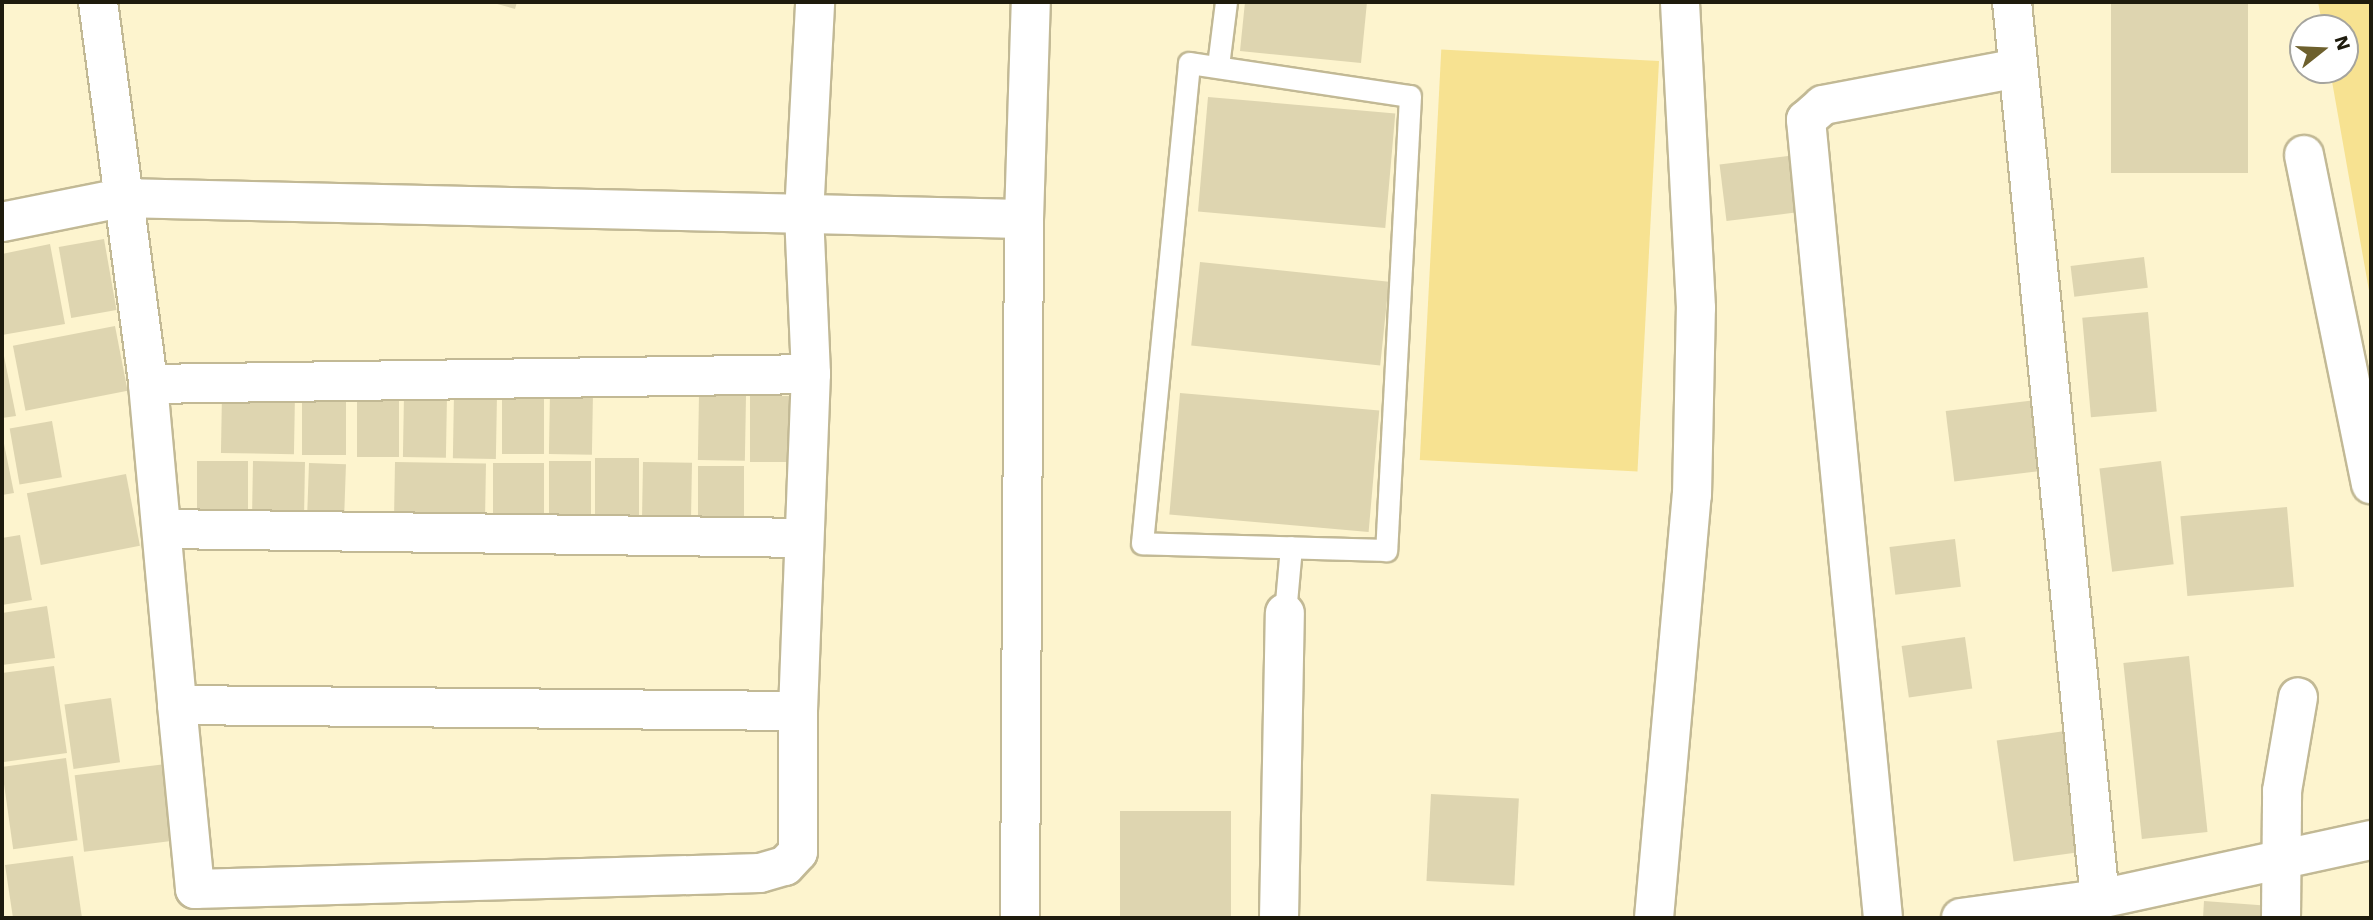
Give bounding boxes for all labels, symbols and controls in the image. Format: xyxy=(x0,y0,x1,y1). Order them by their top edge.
north arrow xyxy=(2289,14,2359,84)
text: N xyxy=(2329,33,2356,53)

